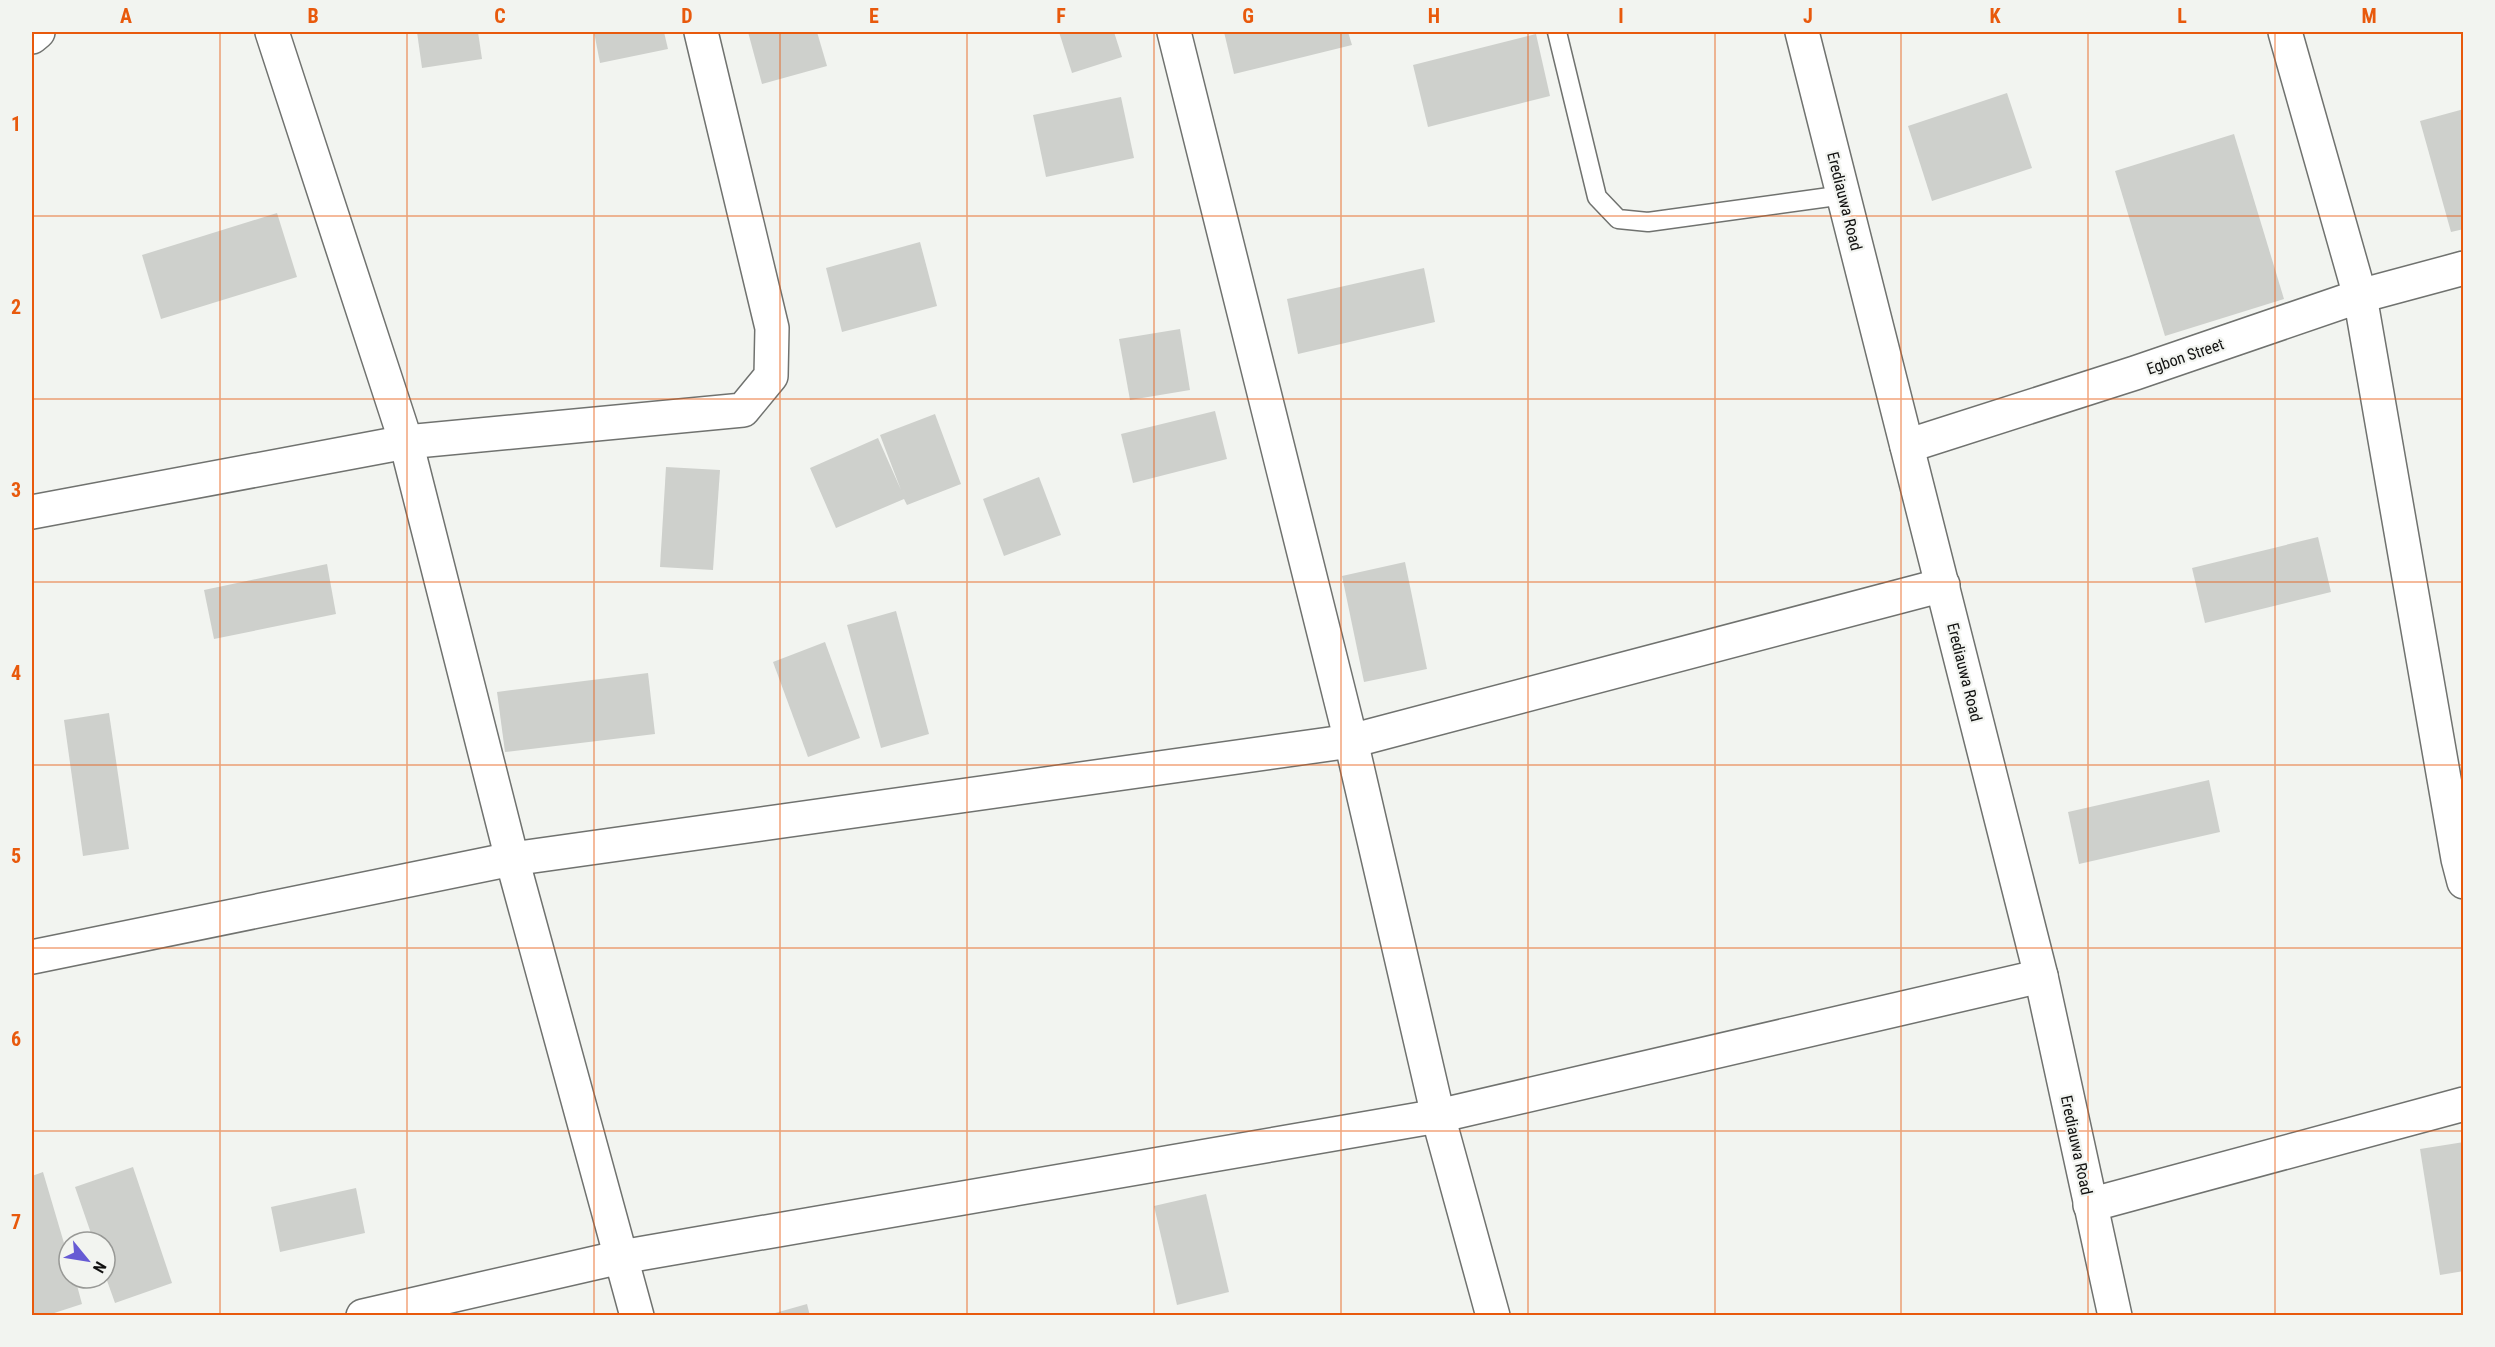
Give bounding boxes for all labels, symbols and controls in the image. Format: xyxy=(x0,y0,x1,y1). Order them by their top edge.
text: A xyxy=(120,4,132,28)
text: B xyxy=(307,4,319,28)
text: C xyxy=(494,4,506,28)
text: D xyxy=(681,4,693,28)
text: E xyxy=(869,4,879,28)
text: F xyxy=(1056,4,1066,28)
text: G xyxy=(1242,4,1254,28)
text: H xyxy=(1428,4,1440,28)
text: I xyxy=(1618,4,1624,28)
text: J xyxy=(1803,4,1813,28)
text: K xyxy=(1989,4,2001,28)
text: L xyxy=(2177,4,2187,28)
text: M xyxy=(2361,4,2377,28)
text: 1 xyxy=(11,112,21,136)
street label: Erediauwa Road xyxy=(1823,150,1866,252)
text: 2 xyxy=(11,295,21,319)
street label: Egbon Street xyxy=(2144,334,2227,379)
text: 3 xyxy=(11,478,21,502)
street label: Erediauwa Road xyxy=(1943,621,1986,723)
text: 4 xyxy=(11,661,21,685)
text: 5 xyxy=(11,844,21,868)
text: 6 xyxy=(11,1027,21,1051)
street label: Erediauwa Road xyxy=(2057,1094,2096,1196)
text: 7 xyxy=(11,1210,21,1234)
north arrow xyxy=(57,1230,117,1290)
text: N xyxy=(89,1258,110,1276)

